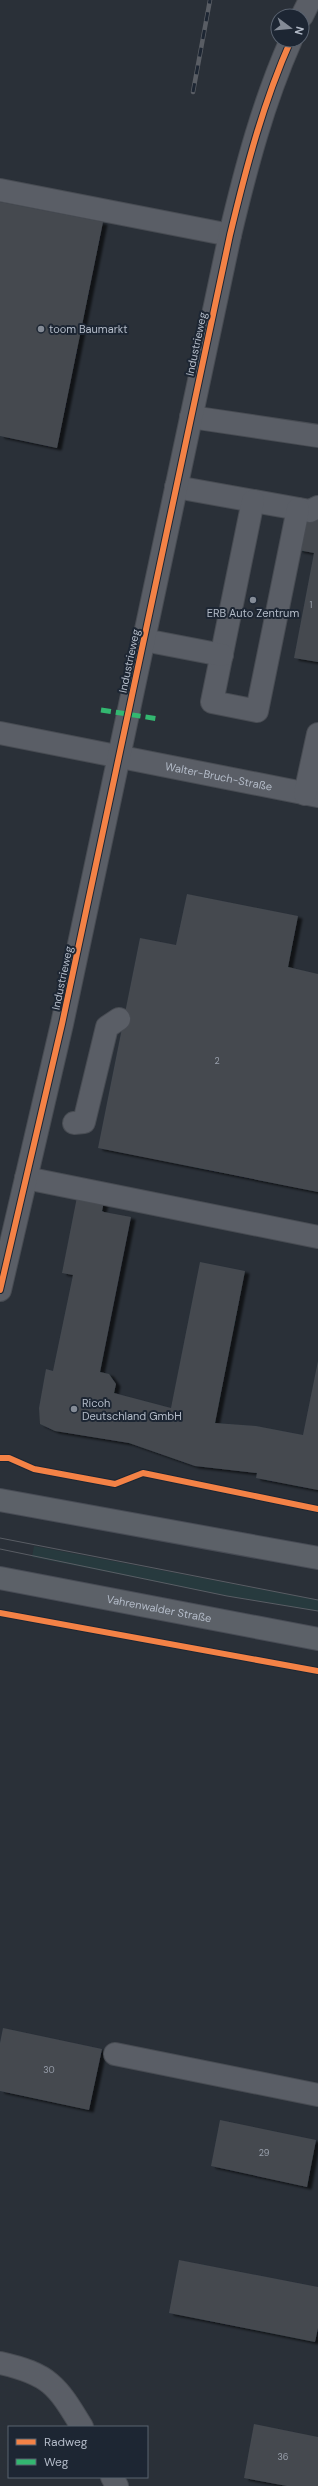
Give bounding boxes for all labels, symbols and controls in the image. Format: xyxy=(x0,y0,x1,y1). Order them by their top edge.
north arrow xyxy=(270,8,310,48)
text: N xyxy=(292,25,307,37)
street label: Industrieweg xyxy=(182,311,210,377)
place label: toom Baumarkt xyxy=(49,322,128,336)
marker: toom Baumarkt xyxy=(36,324,46,334)
marker: ERB Auto Zentrum xyxy=(248,595,258,605)
house number: 1 xyxy=(310,599,313,611)
place label: ERB Auto Zentrum xyxy=(207,606,299,620)
street label: Industrieweg xyxy=(115,628,143,694)
street label: Walter-Bruch-Straße xyxy=(164,759,273,794)
street label: Industrieweg xyxy=(48,945,76,1011)
house number: 2 xyxy=(214,1055,220,1067)
place label: Ricoh Deutschland GmbH xyxy=(82,1396,182,1423)
marker: Ricoh Deutschland GmbH xyxy=(69,1404,79,1414)
street label: Vahrenwalder Straße xyxy=(105,1592,213,1625)
house number: 30 xyxy=(43,2064,55,2076)
house number: 29 xyxy=(259,2147,270,2159)
legend xyxy=(8,2426,148,2478)
text: Radweg xyxy=(44,2434,88,2450)
house number: 36 xyxy=(278,2451,289,2463)
text: Weg xyxy=(44,2454,69,2470)

